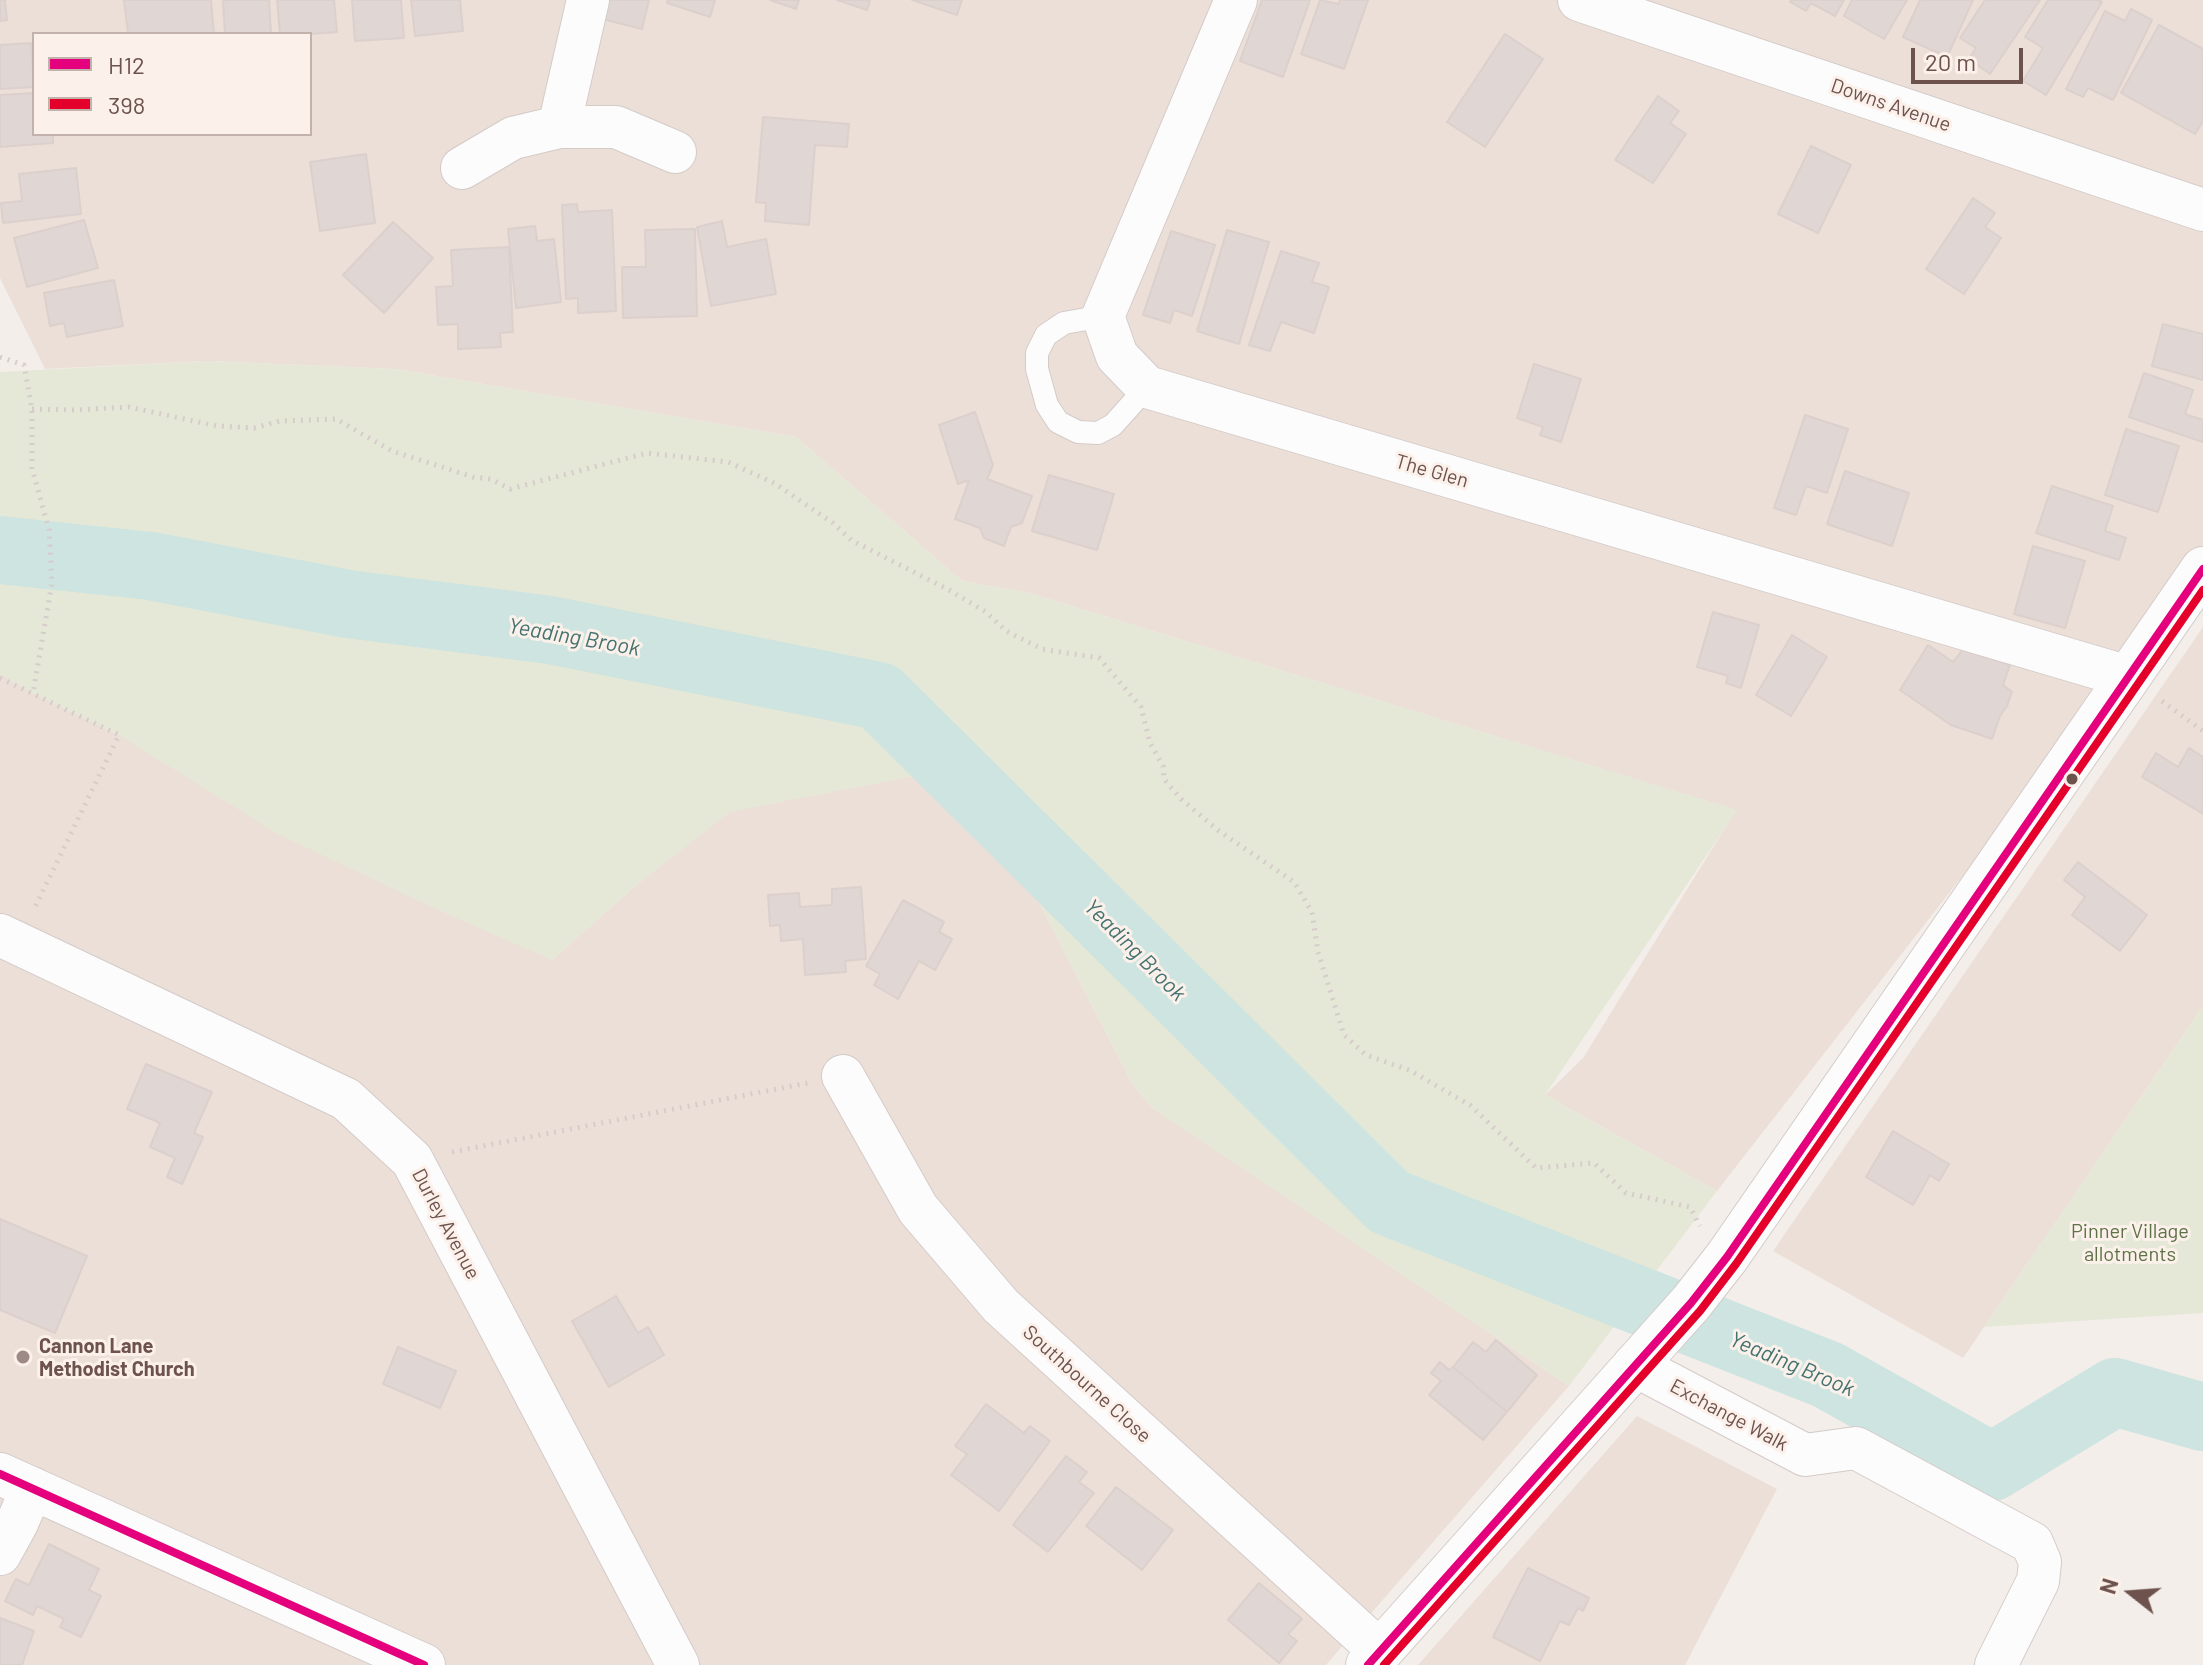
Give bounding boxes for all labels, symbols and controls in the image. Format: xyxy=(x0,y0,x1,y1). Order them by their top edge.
legend xyxy=(32,32,312,136)
scale bar xyxy=(1915,32,2027,82)
text: 20 m xyxy=(1925,47,1976,76)
text: H12 xyxy=(108,50,145,79)
street label: Downs Avenue xyxy=(1828,73,1954,137)
text: 398 xyxy=(108,90,145,119)
street label: The Glen xyxy=(1393,449,1471,493)
water label: Yeading Brook xyxy=(506,612,642,662)
unlabelled marker xyxy=(2064,771,2080,787)
water label: Yeading Brook xyxy=(1079,894,1191,1006)
street label: Durley Avenue xyxy=(407,1165,485,1283)
park label: Pinner Village allotments xyxy=(2071,1219,2189,1266)
street label: Southbourne Close xyxy=(1018,1320,1156,1448)
water label: Yeading Brook xyxy=(1726,1326,1858,1402)
place label: Cannon Lane Methodist Church xyxy=(39,1334,195,1381)
marker: Cannon Lane Methodist Church xyxy=(14,1348,32,1366)
street label: Exchange Walk xyxy=(1666,1374,1792,1456)
north arrow xyxy=(2091,1553,2171,1633)
text: N xyxy=(2093,1575,2123,1597)

